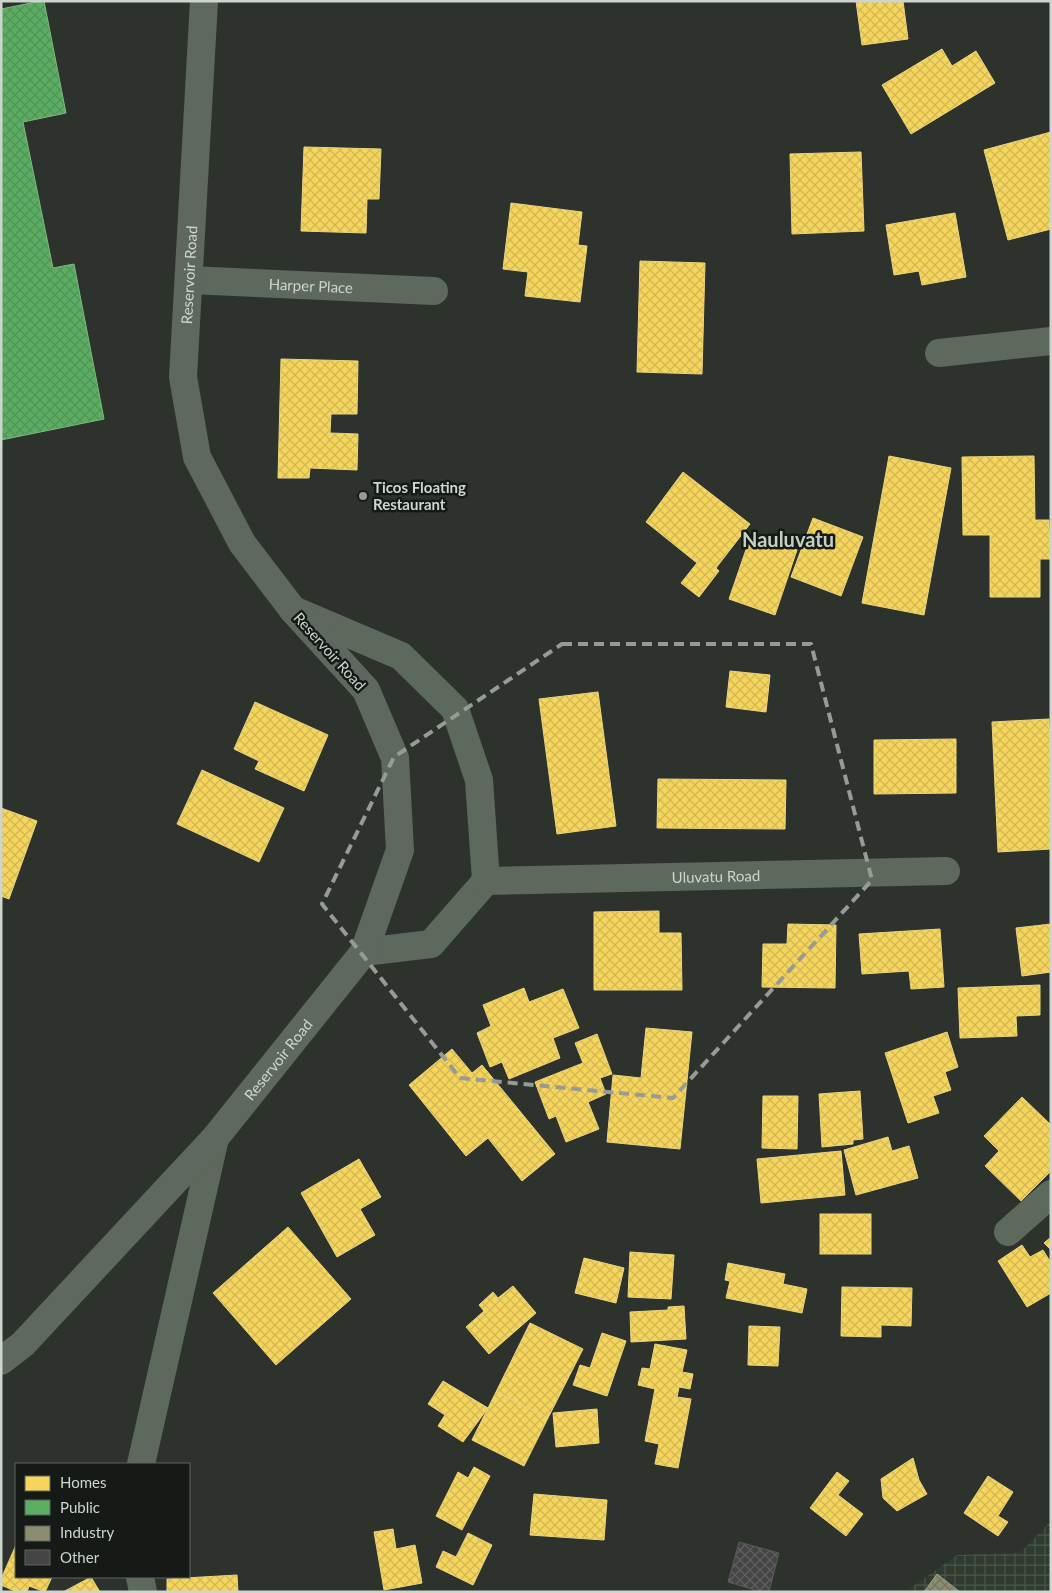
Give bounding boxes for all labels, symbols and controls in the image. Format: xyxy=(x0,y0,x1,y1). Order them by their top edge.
street label: Reservoir Road xyxy=(177,225,200,325)
street label: Harper Place xyxy=(268,275,354,296)
place label: Ticos Floating Restaurant xyxy=(373,478,466,513)
marker: Ticos Floating Restaurant xyxy=(357,490,369,502)
district label: Nauluvatu xyxy=(742,527,834,551)
street label: Reservoir Road xyxy=(290,608,370,694)
street label: Uluvatu Road xyxy=(671,866,760,886)
street label: Reservoir Road xyxy=(240,1015,316,1104)
legend xyxy=(15,1463,190,1578)
text: Homes xyxy=(60,1473,106,1491)
text: Public xyxy=(60,1498,100,1516)
text: Industry xyxy=(60,1523,115,1541)
text: Other xyxy=(60,1548,100,1566)

